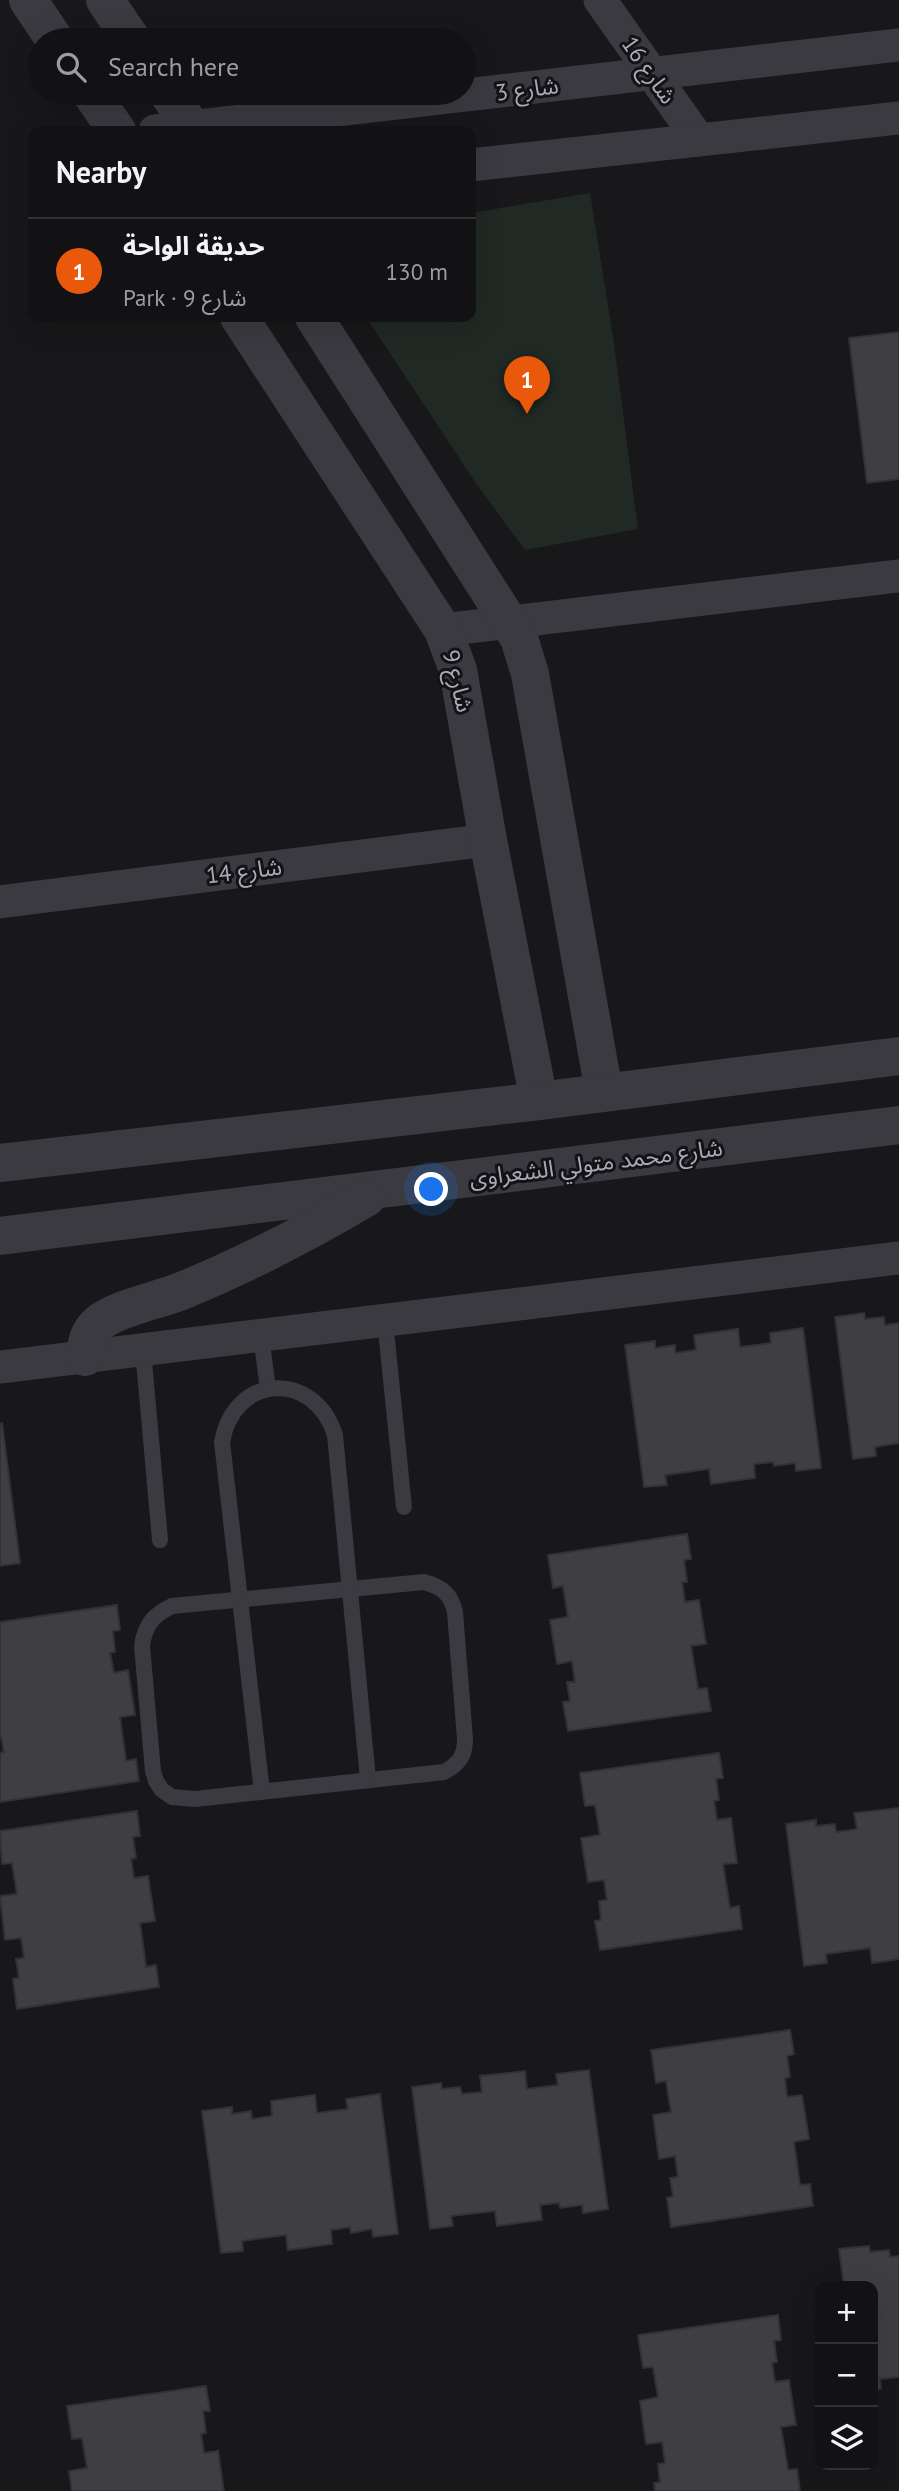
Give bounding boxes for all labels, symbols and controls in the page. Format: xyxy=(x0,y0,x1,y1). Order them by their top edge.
search box xyxy=(28,28,476,105)
street label: شارع 16 xyxy=(613,30,683,111)
icon: search xyxy=(52,48,90,86)
text: Search here xyxy=(108,50,239,83)
street label: شارع 3 xyxy=(494,70,561,110)
text: Nearby xyxy=(56,152,146,191)
text: حديقة الواحة xyxy=(123,229,265,262)
text: 1 xyxy=(72,257,86,286)
text: 130 m xyxy=(386,257,448,286)
text: Park · شارع 9 xyxy=(123,283,247,312)
pin: 1 xyxy=(504,356,550,414)
street label: شارع 9 xyxy=(434,647,480,716)
street label: شارع 14 xyxy=(204,851,284,893)
street label: شارع محمد متولي الشعراوى xyxy=(468,1133,725,1196)
your location xyxy=(414,1172,448,1206)
map controls xyxy=(815,2281,878,2470)
button: + xyxy=(815,2281,878,2344)
button: − xyxy=(815,2344,878,2407)
button: layers xyxy=(815,2407,878,2470)

